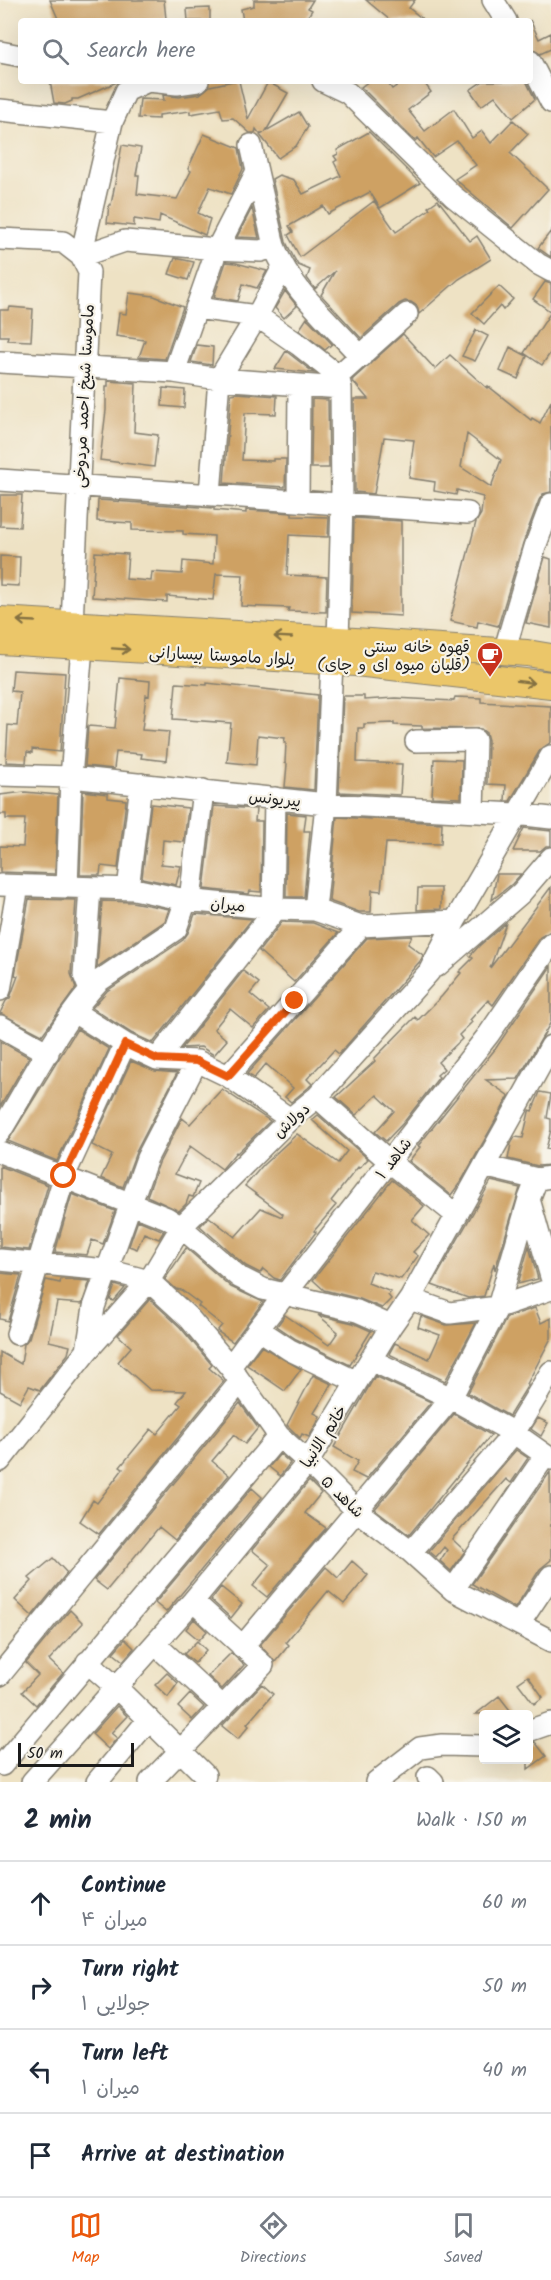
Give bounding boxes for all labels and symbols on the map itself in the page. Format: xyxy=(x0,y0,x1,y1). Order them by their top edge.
street label: ماموستا شیخ احمد مردوخی xyxy=(67,303,102,489)
one-way arrow xyxy=(16,615,36,626)
one-way arrow xyxy=(274,631,294,642)
place label: قهوه خانه سنتی (قلیان میوه ای و چای) xyxy=(317,635,470,678)
street label: بلوار ماموستا بیسارانی xyxy=(148,640,295,673)
cafe icon: قهوه خانه سنتی (قلیان میوه ای و چای) xyxy=(475,640,505,678)
one-way arrow xyxy=(111,644,131,655)
one-way arrow xyxy=(514,677,534,688)
street label: پیریونس xyxy=(247,784,302,815)
street label: میران xyxy=(209,891,247,920)
route end xyxy=(281,987,307,1013)
street label: دولاش xyxy=(268,1098,316,1145)
street label: شاهد ۱ xyxy=(370,1133,419,1185)
route start xyxy=(50,1162,76,1188)
street label: خاتم الانبیا xyxy=(295,1400,354,1473)
street label: شاهد ۵ xyxy=(314,1470,370,1524)
scale bar xyxy=(18,1740,134,1768)

